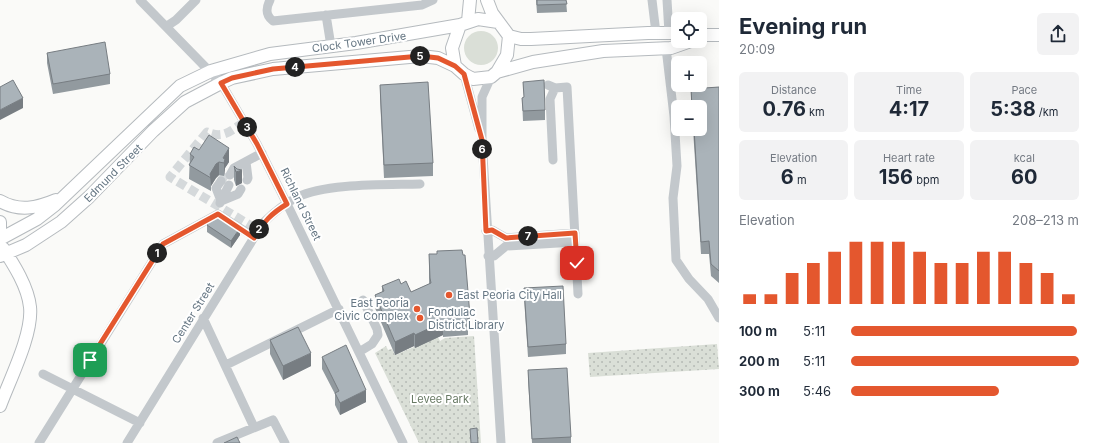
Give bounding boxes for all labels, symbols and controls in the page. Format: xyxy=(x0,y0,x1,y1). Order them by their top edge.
map controls xyxy=(671,12,707,136)
button: locate xyxy=(671,12,707,48)
text: Evening run xyxy=(739,13,867,39)
button: share xyxy=(1037,13,1079,55)
street label: Clock Tower Drive xyxy=(311,28,407,56)
text: 20:09 xyxy=(739,41,775,57)
pin: 5 xyxy=(410,46,430,66)
text: 5 xyxy=(416,49,424,63)
button: + xyxy=(671,56,707,92)
pin: 4 xyxy=(285,57,305,77)
text: 4 xyxy=(291,60,299,74)
text: Distance xyxy=(771,83,816,97)
text: Time xyxy=(896,83,922,97)
text: Pace xyxy=(1011,83,1037,97)
text: 0.76 xyxy=(763,97,806,121)
text: 4:17 xyxy=(889,97,929,121)
text: 5:38 xyxy=(990,97,1036,121)
button: − xyxy=(671,100,707,136)
text: km xyxy=(806,105,825,119)
text: /km xyxy=(1036,105,1058,119)
pin: 3 xyxy=(237,117,257,137)
text: 3 xyxy=(243,120,251,134)
pin: 6 xyxy=(472,139,492,159)
street label: Edmund Street xyxy=(81,141,145,205)
text: 6 xyxy=(478,142,486,156)
text: Elevation xyxy=(770,151,817,165)
text: Heart rate xyxy=(883,151,935,165)
text: kcal xyxy=(1014,151,1035,165)
text: 6 xyxy=(781,165,794,189)
text: 156 xyxy=(879,165,913,189)
text: 60 xyxy=(1011,165,1038,189)
street label: Richland Street xyxy=(277,166,325,243)
text: m xyxy=(794,173,807,187)
text: bpm xyxy=(913,173,939,187)
text: Elevation xyxy=(739,212,795,228)
text: 208–213 m xyxy=(1012,212,1079,228)
pin: 2 xyxy=(249,219,269,239)
text: 2 xyxy=(256,222,262,236)
pin: 7 xyxy=(518,226,538,246)
text: 7 xyxy=(525,229,531,243)
pin: 1 xyxy=(147,243,167,263)
text: 1 xyxy=(155,246,159,260)
pin xyxy=(560,246,594,280)
icon: check xyxy=(566,252,588,274)
street label: Center Street xyxy=(169,280,217,346)
place label: East Peoria City Hall xyxy=(457,288,562,302)
marker: East Peoria City Hall xyxy=(444,290,454,300)
place label: East Peoria Civic Complex xyxy=(334,296,409,323)
marker: East Peoria Civic Complex xyxy=(412,304,422,314)
place label: Fondulac District Library xyxy=(428,305,504,332)
marker: Fondulac District Library xyxy=(415,313,425,323)
text: 100 m xyxy=(739,323,777,339)
text: 5:11 xyxy=(803,323,825,339)
pin xyxy=(73,343,107,377)
icon: arrive xyxy=(79,349,101,371)
text: 200 m xyxy=(739,353,780,369)
text: 5:11 xyxy=(803,353,825,369)
text: 300 m xyxy=(739,383,780,399)
text: 5:46 xyxy=(803,383,831,399)
park label: Levee Park xyxy=(411,392,469,406)

